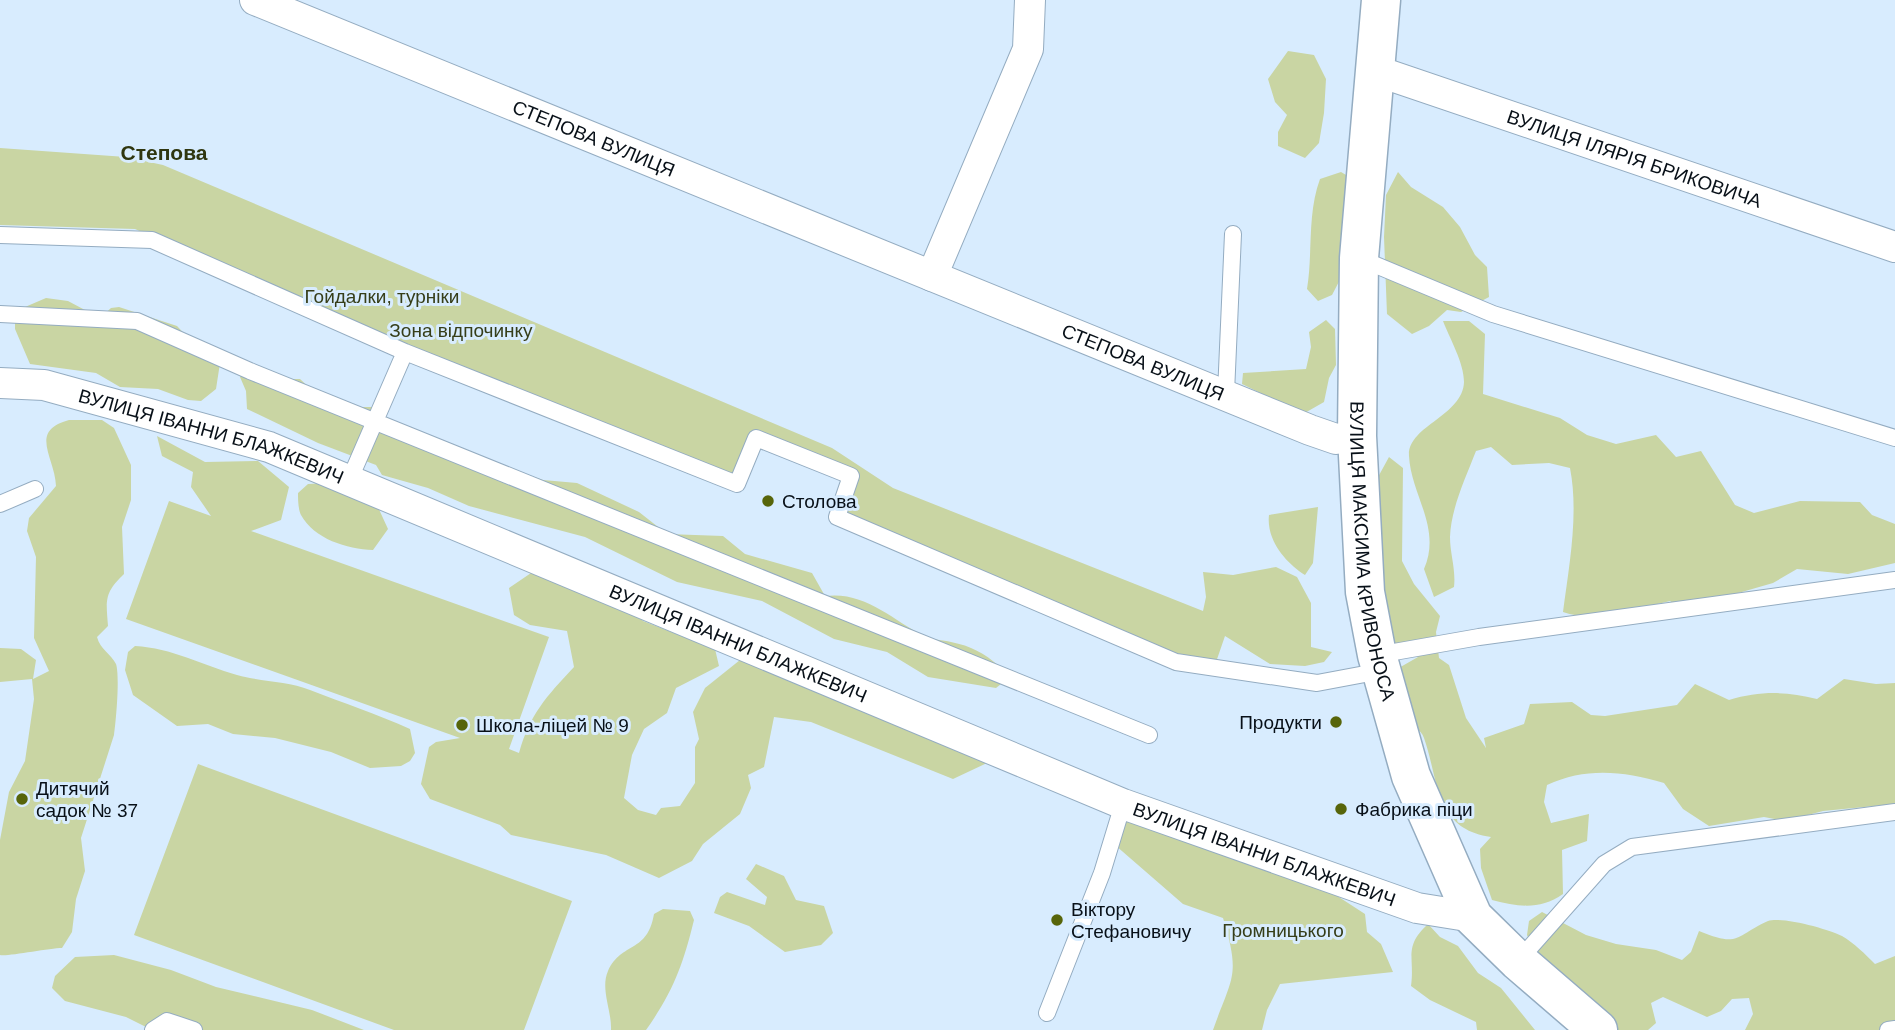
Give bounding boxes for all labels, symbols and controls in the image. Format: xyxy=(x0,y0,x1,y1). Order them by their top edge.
street label: СТЕПОВА ВУЛИЦЯ xyxy=(510,96,678,181)
street label: ВУЛИЦЯ ІЛЯРІЯ БРИКОВИЧА xyxy=(1504,106,1764,212)
district label: Степова xyxy=(121,141,208,164)
park label: Гойдалки, турніки xyxy=(305,286,459,307)
park label: Зона відпочинку xyxy=(389,320,533,341)
street label: СТЕПОВА ВУЛИЦЯ xyxy=(1059,320,1227,405)
street label: ВУЛИЦЯ ІВАННИ БЛАЖКЕВИЧ xyxy=(76,385,347,488)
street label: ВУЛИЦЯ МАКСИМА КРИВОНОСА xyxy=(1346,401,1399,703)
place label: Столова xyxy=(782,491,857,512)
marker: Столова xyxy=(760,493,776,509)
street label: ВУЛИЦЯ ІВАННИ БЛАЖКЕВИЧ xyxy=(606,580,870,707)
place label: Продукти xyxy=(1239,712,1322,733)
marker: Продукти xyxy=(1328,714,1344,730)
place label: Школа-ліцей № 9 xyxy=(476,715,629,736)
marker: Школа-ліцей № 9 xyxy=(454,717,470,733)
place label: Дитячий садок № 37 xyxy=(36,778,138,821)
marker: Дитячий садок № 37 xyxy=(14,791,30,807)
street label: ВУЛИЦЯ ІВАННИ БЛАЖКЕВИЧ xyxy=(1130,798,1398,911)
place label: Фабрика піци xyxy=(1355,799,1473,820)
marker: Фабрика піци xyxy=(1333,801,1349,817)
place label: Віктору Стефановичу xyxy=(1071,899,1192,942)
marker: Віктору Стефановичу xyxy=(1049,912,1065,928)
park label: Громницького xyxy=(1222,920,1344,941)

